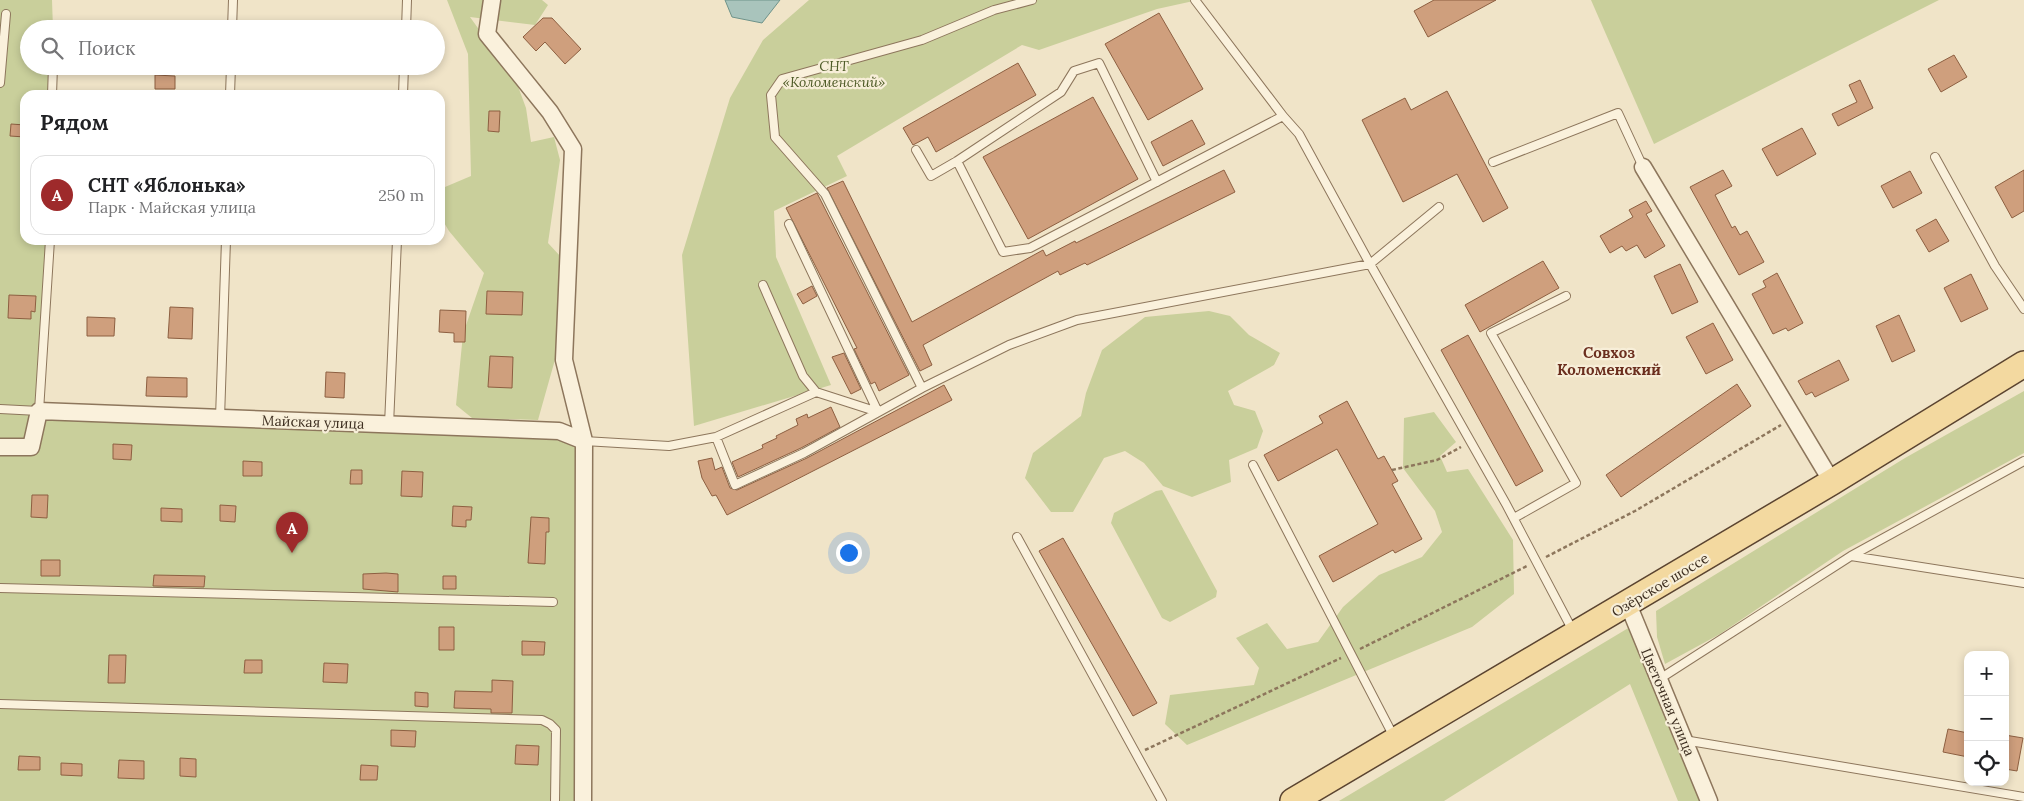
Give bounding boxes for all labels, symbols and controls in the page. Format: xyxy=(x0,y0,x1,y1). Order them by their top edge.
search box xyxy=(20,20,445,75)
icon: search xyxy=(38,34,66,62)
text: Поиск xyxy=(78,36,135,60)
park label: СНТ «Коломенский» xyxy=(783,57,885,91)
text: Рядом xyxy=(40,109,109,136)
text: СНТ «Яблонька» xyxy=(88,173,245,197)
text: A xyxy=(52,185,62,205)
text: 250 m xyxy=(378,185,424,205)
text: Парк · Майская улица xyxy=(88,197,256,217)
district label: Совхоз Коломенский xyxy=(1557,343,1661,379)
street label: Майская улица xyxy=(261,411,365,433)
pin: A xyxy=(276,512,308,553)
your location xyxy=(836,540,862,566)
street label: Озёрское шоссе xyxy=(1608,549,1712,621)
street label: Цветочная улица xyxy=(1637,645,1699,759)
map controls xyxy=(1964,651,2009,786)
button: + xyxy=(1964,651,2009,696)
button: − xyxy=(1964,696,2009,741)
button: locate xyxy=(1964,741,2009,786)

